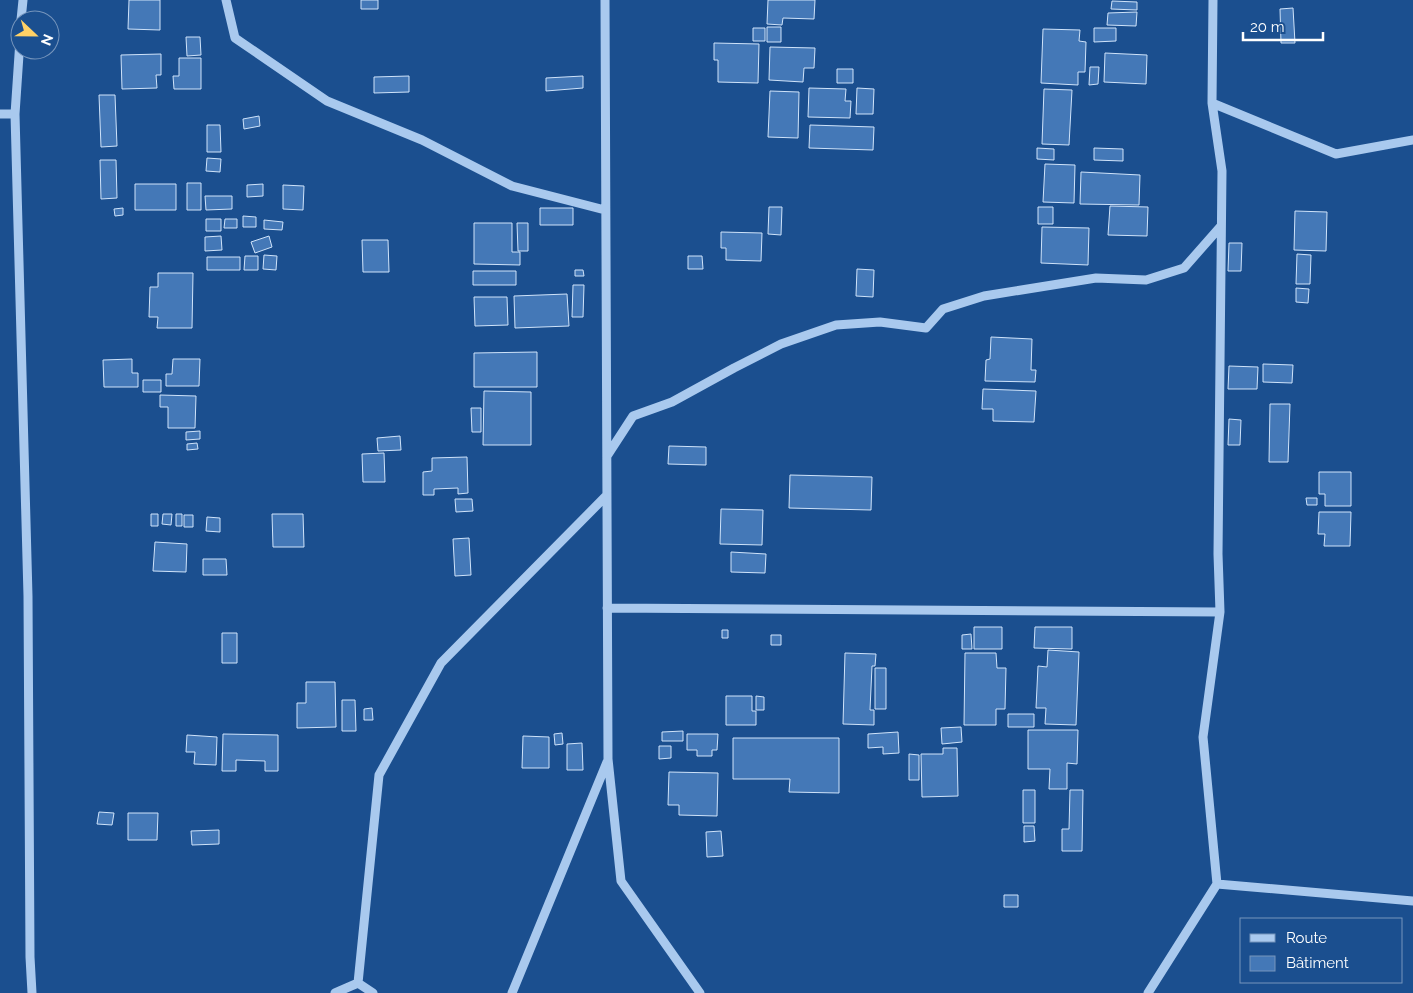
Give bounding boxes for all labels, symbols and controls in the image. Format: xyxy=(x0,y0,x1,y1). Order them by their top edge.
north arrow xyxy=(10,10,60,60)
scale bar xyxy=(1243,10,1323,42)
text: 20 m xyxy=(1250,18,1285,36)
text: N xyxy=(38,32,56,48)
legend xyxy=(1240,918,1403,983)
text: Route xyxy=(1286,929,1327,947)
text: Bâtiment xyxy=(1286,954,1349,972)

